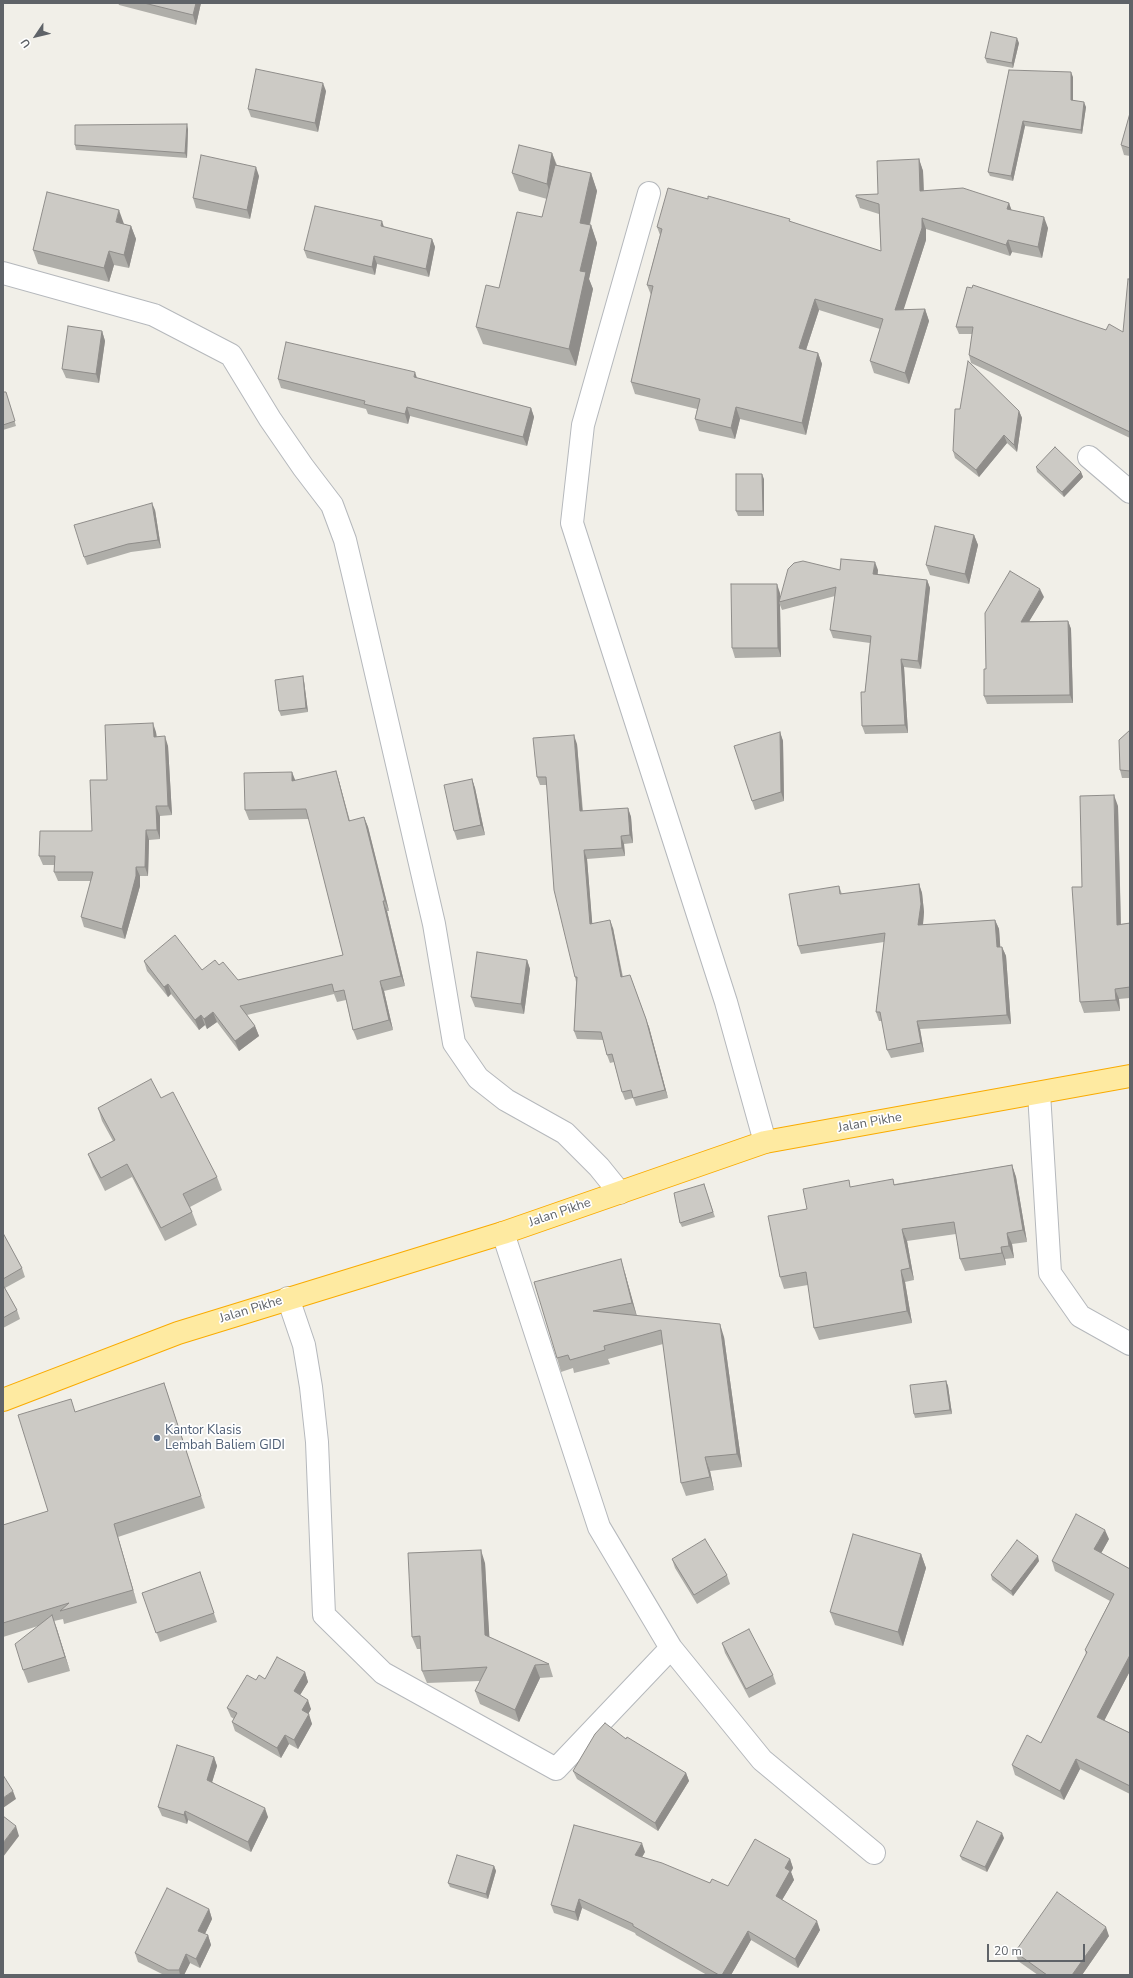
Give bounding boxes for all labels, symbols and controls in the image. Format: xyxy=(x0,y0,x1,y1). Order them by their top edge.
north arrow xyxy=(16,16,56,56)
text: U xyxy=(17,36,34,51)
street label: Jalan Pikhe xyxy=(837,1110,903,1136)
street label: Jalan Pikhe xyxy=(527,1195,593,1231)
street label: Jalan Pikhe xyxy=(218,1293,284,1327)
place label: Kantor Klasis Lembah Baliem GIDI xyxy=(165,1423,285,1454)
marker: Kantor Klasis Lembah Baliem GIDI xyxy=(152,1433,162,1443)
scale bar xyxy=(989,1936,1087,1962)
text: 20 m xyxy=(994,1943,1022,1959)

